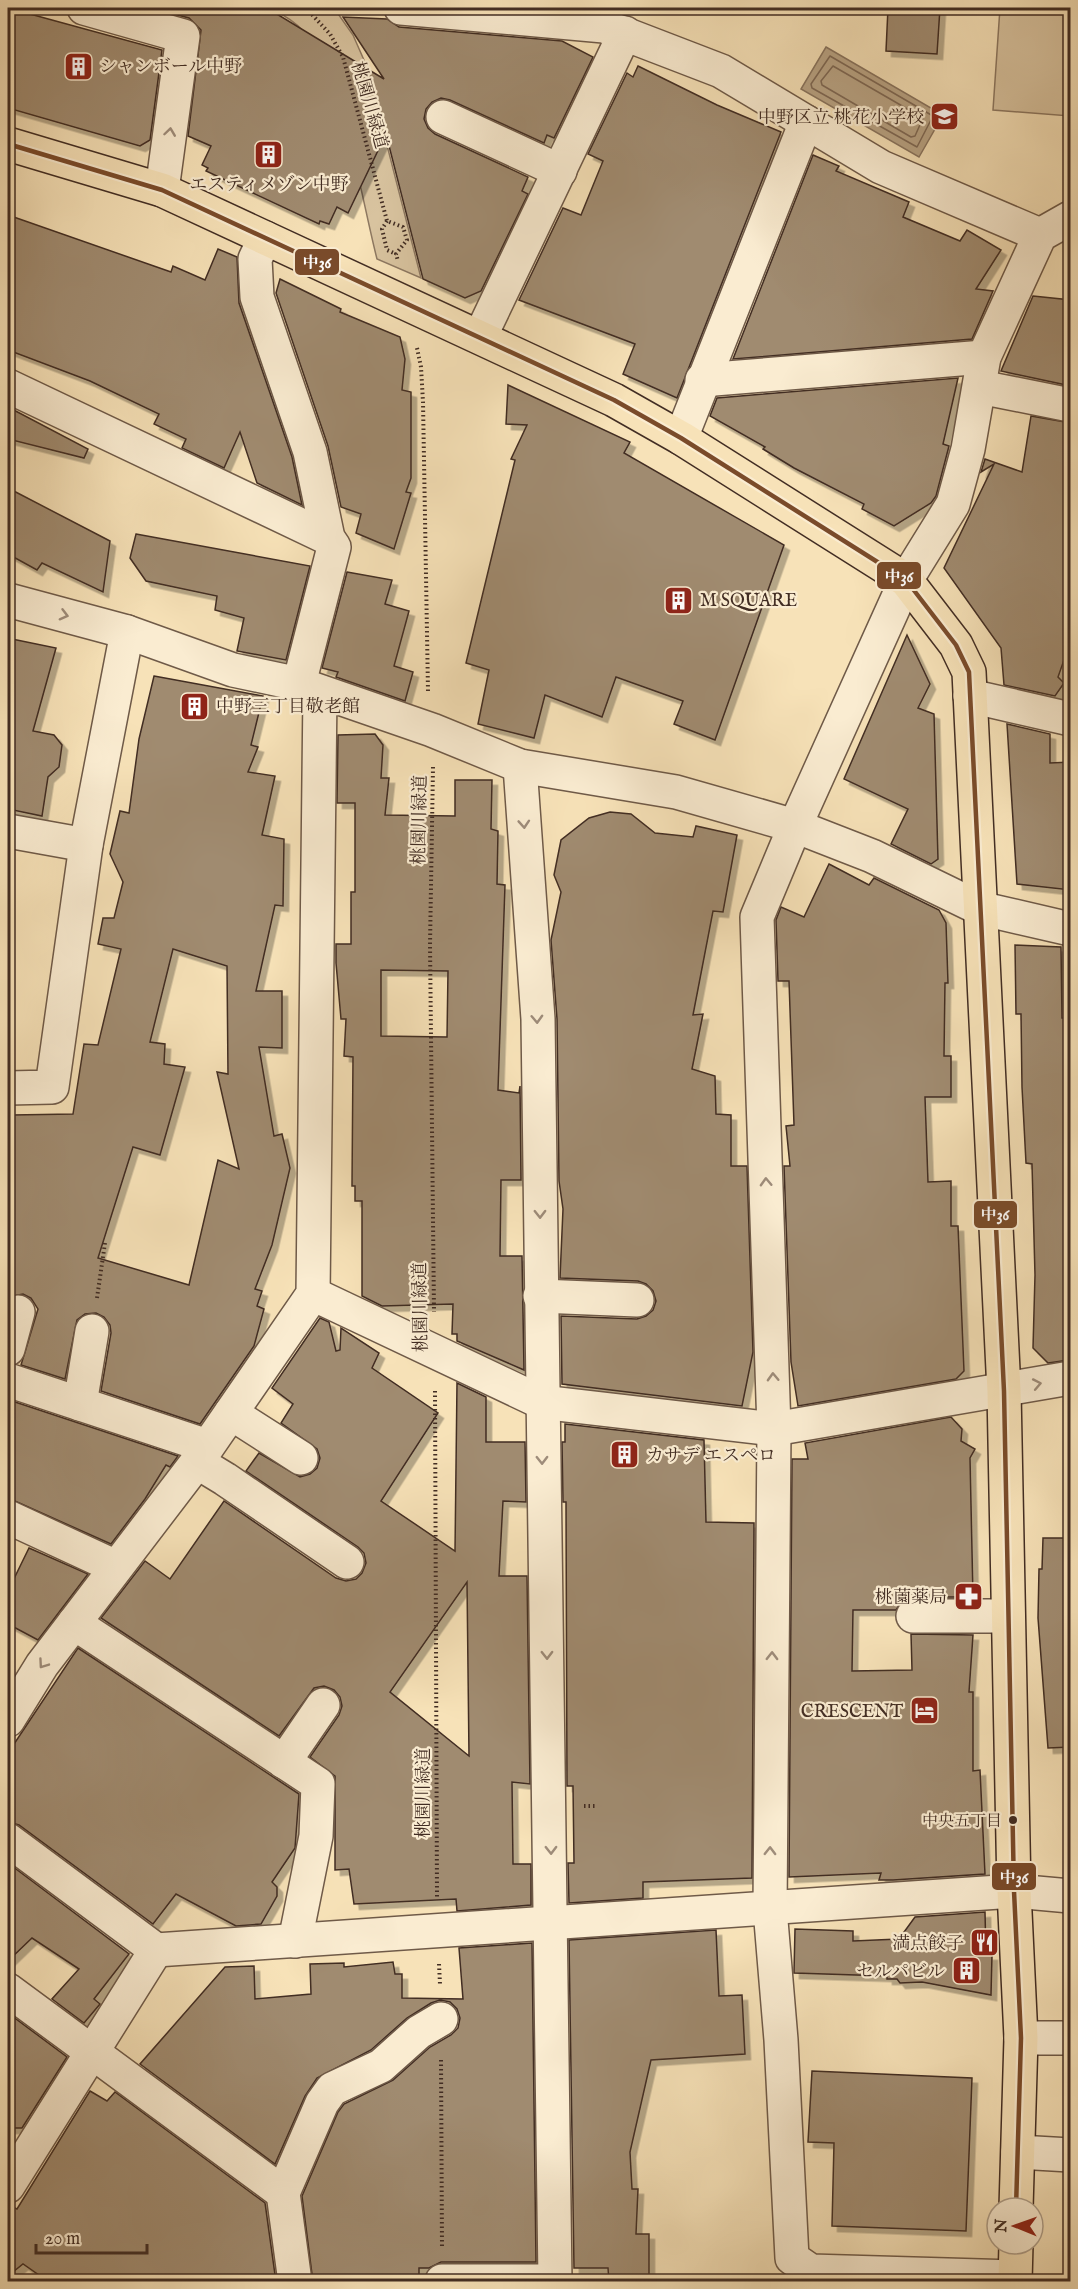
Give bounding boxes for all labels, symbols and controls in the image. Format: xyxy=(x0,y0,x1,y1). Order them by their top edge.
building icon: シャンボール中野 xyxy=(62,50,94,82)
place label: シャンボール中野 xyxy=(99,56,242,79)
street label: 桃園川緑道 xyxy=(345,59,392,152)
school or university icon: 中野区立 桃花小学校 xyxy=(929,101,961,133)
place label: 中野区立 桃花小学校 xyxy=(758,107,924,130)
one-way arrow xyxy=(164,128,176,137)
building icon: エスティメゾン中野 xyxy=(253,139,285,171)
place label: エスティメゾン中野 xyxy=(189,174,349,197)
line badge: 中36 xyxy=(294,248,340,276)
text: 中36 xyxy=(303,254,333,274)
line badge: 中36 xyxy=(876,561,922,590)
text: 中36 xyxy=(885,568,915,588)
building icon: M SQUARE xyxy=(663,584,695,616)
place label: M SQUARE xyxy=(700,590,797,613)
one-way arrow xyxy=(58,608,69,620)
building icon: 中野三丁目敬老館 xyxy=(179,690,211,722)
place label: 中野三丁目敬老館 xyxy=(216,696,360,719)
street label: 桃園川緑道 xyxy=(408,775,433,865)
one-way arrow xyxy=(517,820,530,829)
one-way arrow xyxy=(531,1014,544,1023)
one-way arrow xyxy=(760,1178,772,1187)
line badge: 中36 xyxy=(973,1200,1018,1229)
text: 中36 xyxy=(981,1206,1011,1226)
one-way arrow xyxy=(533,1209,546,1218)
street label: 桃園川緑道 xyxy=(409,1262,434,1352)
one-way arrow xyxy=(766,1372,779,1381)
one-way arrow xyxy=(1032,1378,1042,1391)
building icon: カサデ エスペロ xyxy=(609,1439,641,1471)
place label: カサデ エスペロ xyxy=(646,1445,776,1468)
one-way arrow xyxy=(536,1456,548,1465)
pharmacy icon: 桃薗薬局 xyxy=(952,1581,984,1613)
place label: 桃薗薬局 xyxy=(875,1587,947,1610)
one-way arrow xyxy=(540,1651,553,1660)
one-way arrow xyxy=(766,1651,778,1660)
one-way arrow xyxy=(39,1658,50,1669)
hotel icon: CRESCENT xyxy=(908,1695,940,1727)
place label: CRESCENT xyxy=(801,1701,903,1724)
street label: 桃園川緑道 xyxy=(413,1748,436,1838)
place label: 中央五丁目 xyxy=(922,1812,1002,1832)
marker: 中央五丁目 xyxy=(1007,1814,1019,1826)
one-way arrow xyxy=(545,1846,557,1855)
one-way arrow xyxy=(764,1846,776,1855)
line badge: 中36 xyxy=(991,1862,1037,1891)
text: 中36 xyxy=(1000,1869,1030,1889)
restaurant icon: 満点餃子 xyxy=(969,1927,1001,1959)
place label: 満点餃子 xyxy=(892,1933,964,1956)
building icon: セルパビル xyxy=(950,1955,982,1987)
place label: セルパビル xyxy=(856,1961,945,1984)
north arrow xyxy=(985,2196,1045,2256)
scale bar xyxy=(36,2217,147,2255)
text: N xyxy=(992,2219,1012,2234)
text: 20 m xyxy=(45,2228,80,2251)

